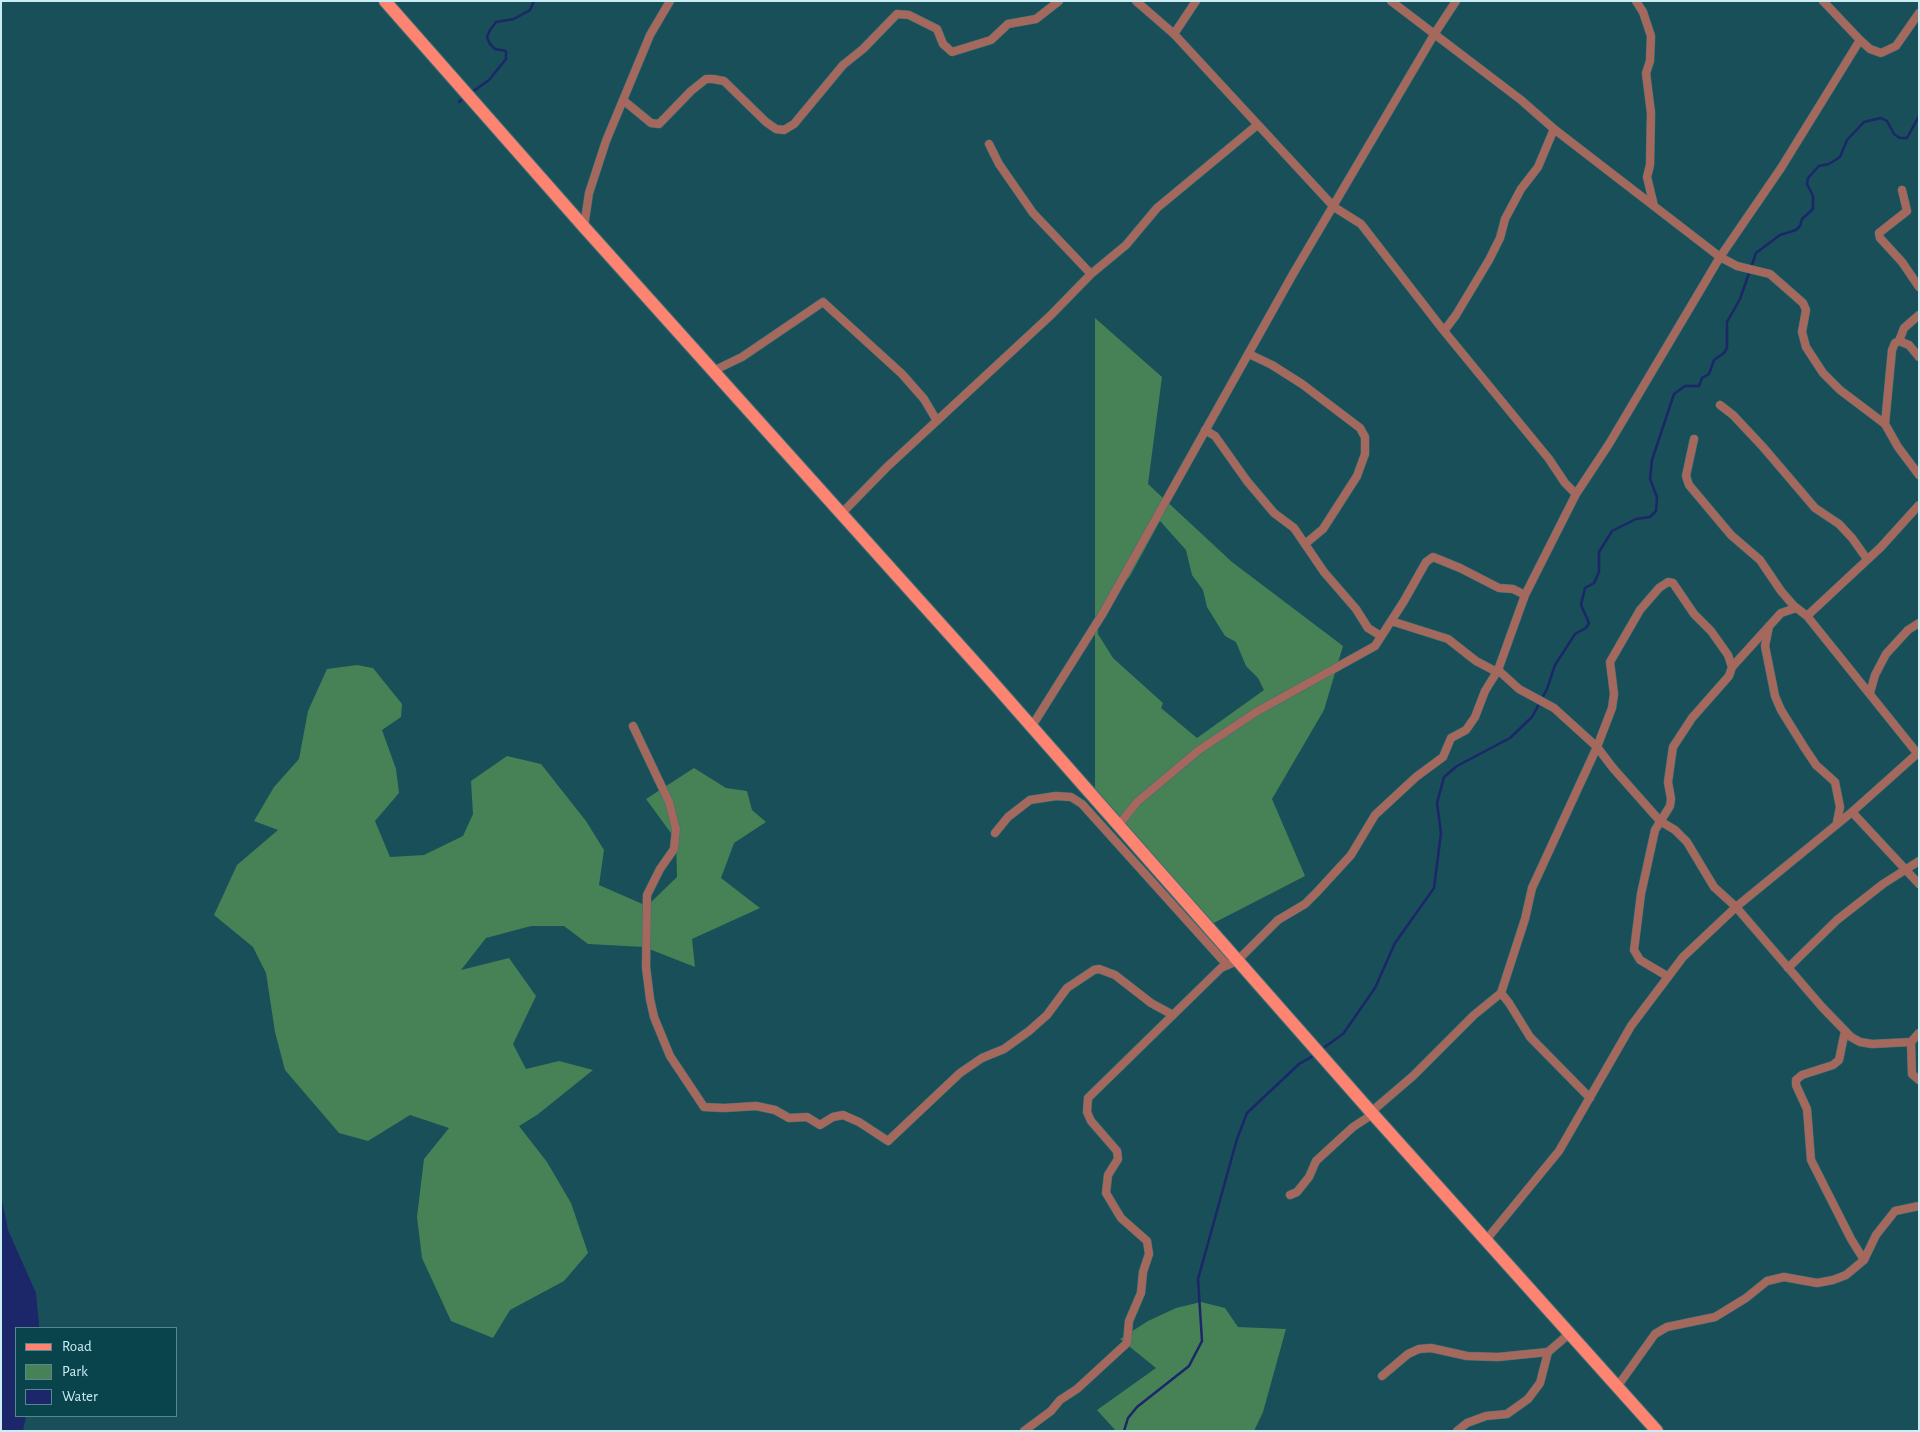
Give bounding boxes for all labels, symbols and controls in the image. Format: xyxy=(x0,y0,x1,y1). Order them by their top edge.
legend xyxy=(15,1327,178,1417)
text: Road xyxy=(62,1339,92,1354)
text: Park xyxy=(62,1364,88,1379)
text: Water xyxy=(62,1389,98,1404)

